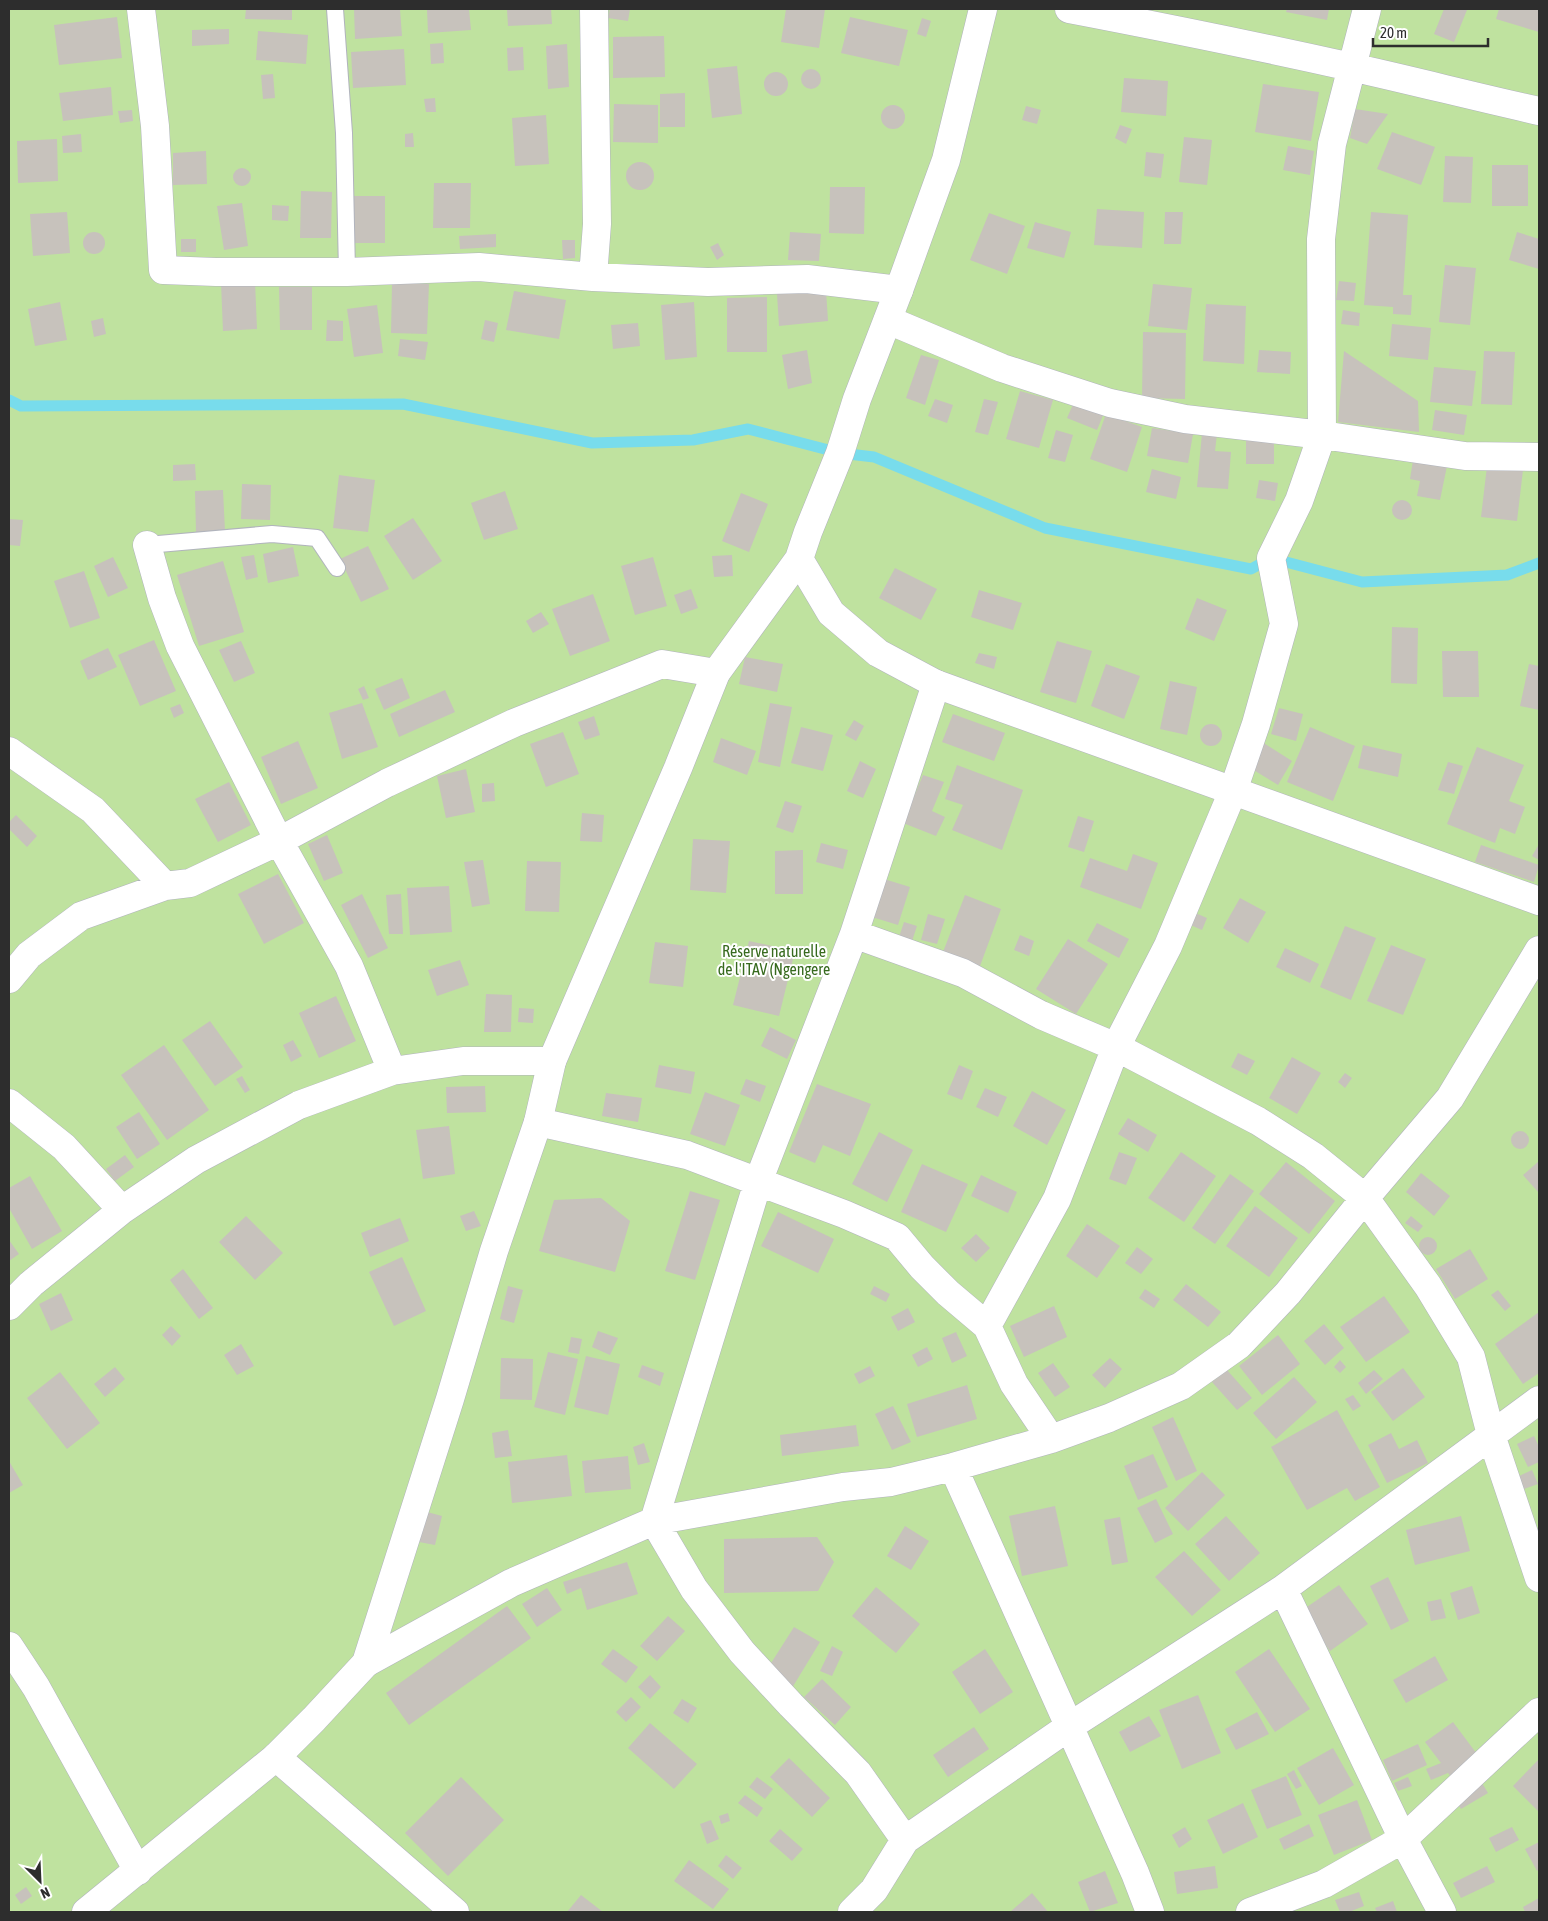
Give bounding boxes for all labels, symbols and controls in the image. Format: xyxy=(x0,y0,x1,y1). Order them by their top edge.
scale bar xyxy=(1373,15,1488,47)
text: 20 m xyxy=(1380,24,1407,41)
park label: Réserve naturelle de l'ITAV (Ngengere xyxy=(718,942,830,979)
north arrow xyxy=(15,1856,65,1906)
text: N xyxy=(38,1884,52,1902)

